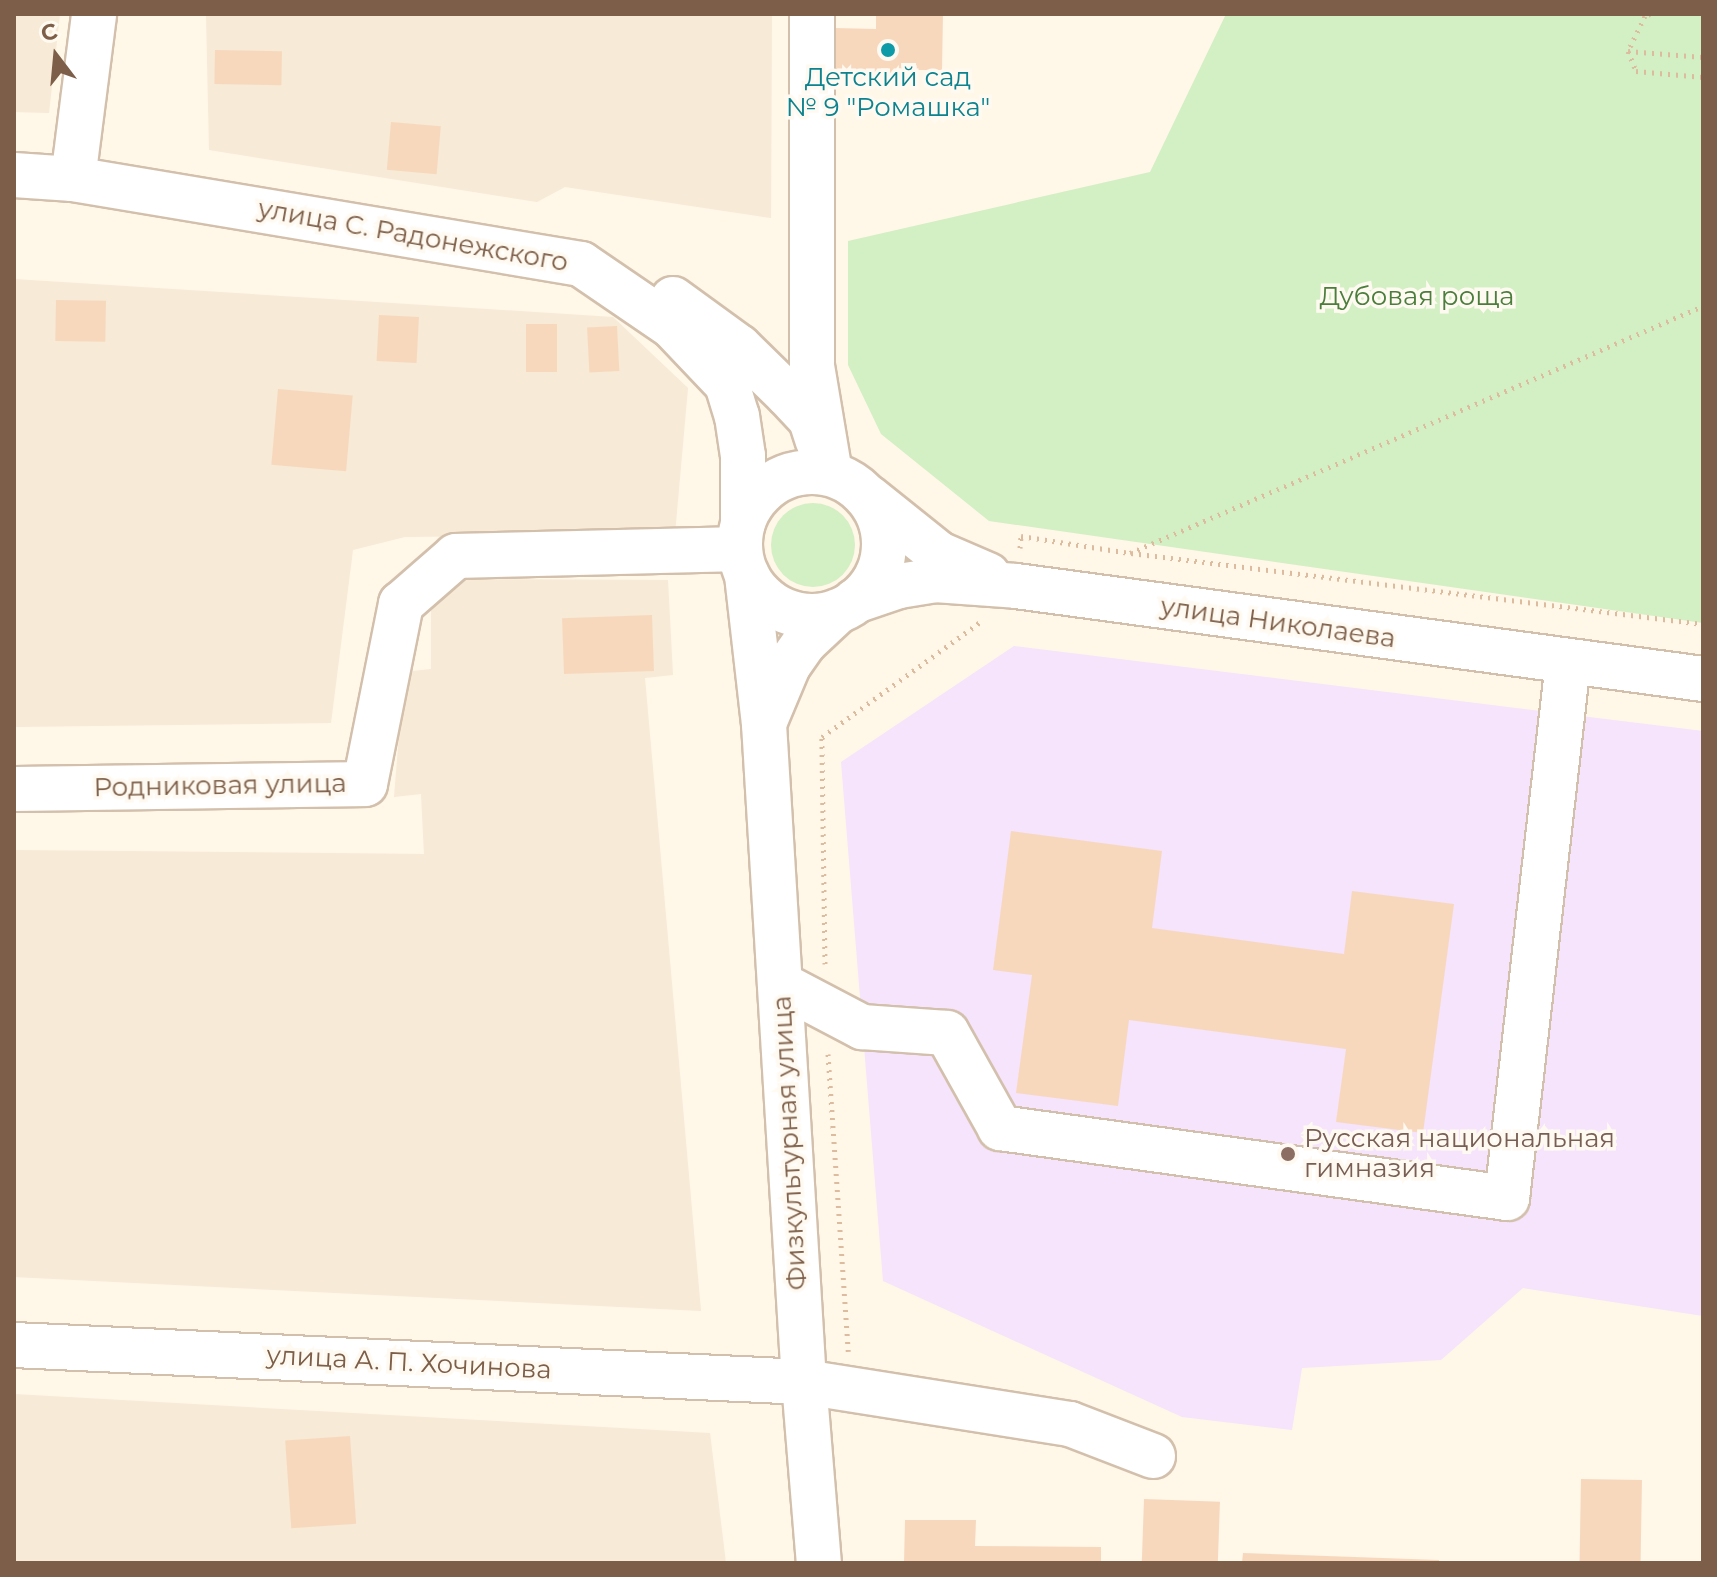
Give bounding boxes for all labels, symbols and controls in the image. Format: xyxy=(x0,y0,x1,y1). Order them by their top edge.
north arrow xyxy=(16,16,96,96)
text: С xyxy=(38,17,61,48)
marker: Детский сад № 9 "Ромашка" xyxy=(879,41,897,59)
place label: Детский сад № 9 "Ромашка" xyxy=(786,62,990,124)
street label: улица С. Радонежского xyxy=(256,193,570,279)
park label: Дубовая роща xyxy=(1320,281,1514,313)
street label: улица Николаева xyxy=(1159,591,1397,655)
street label: Родниковая улица xyxy=(93,768,347,804)
street label: Физкультурная улица xyxy=(767,995,813,1291)
place label: Русская национальная гимназия xyxy=(1304,1123,1615,1184)
marker: Русская национальная гимназия xyxy=(1279,1145,1297,1163)
street label: улица А. П. Хочинова xyxy=(266,1340,552,1386)

